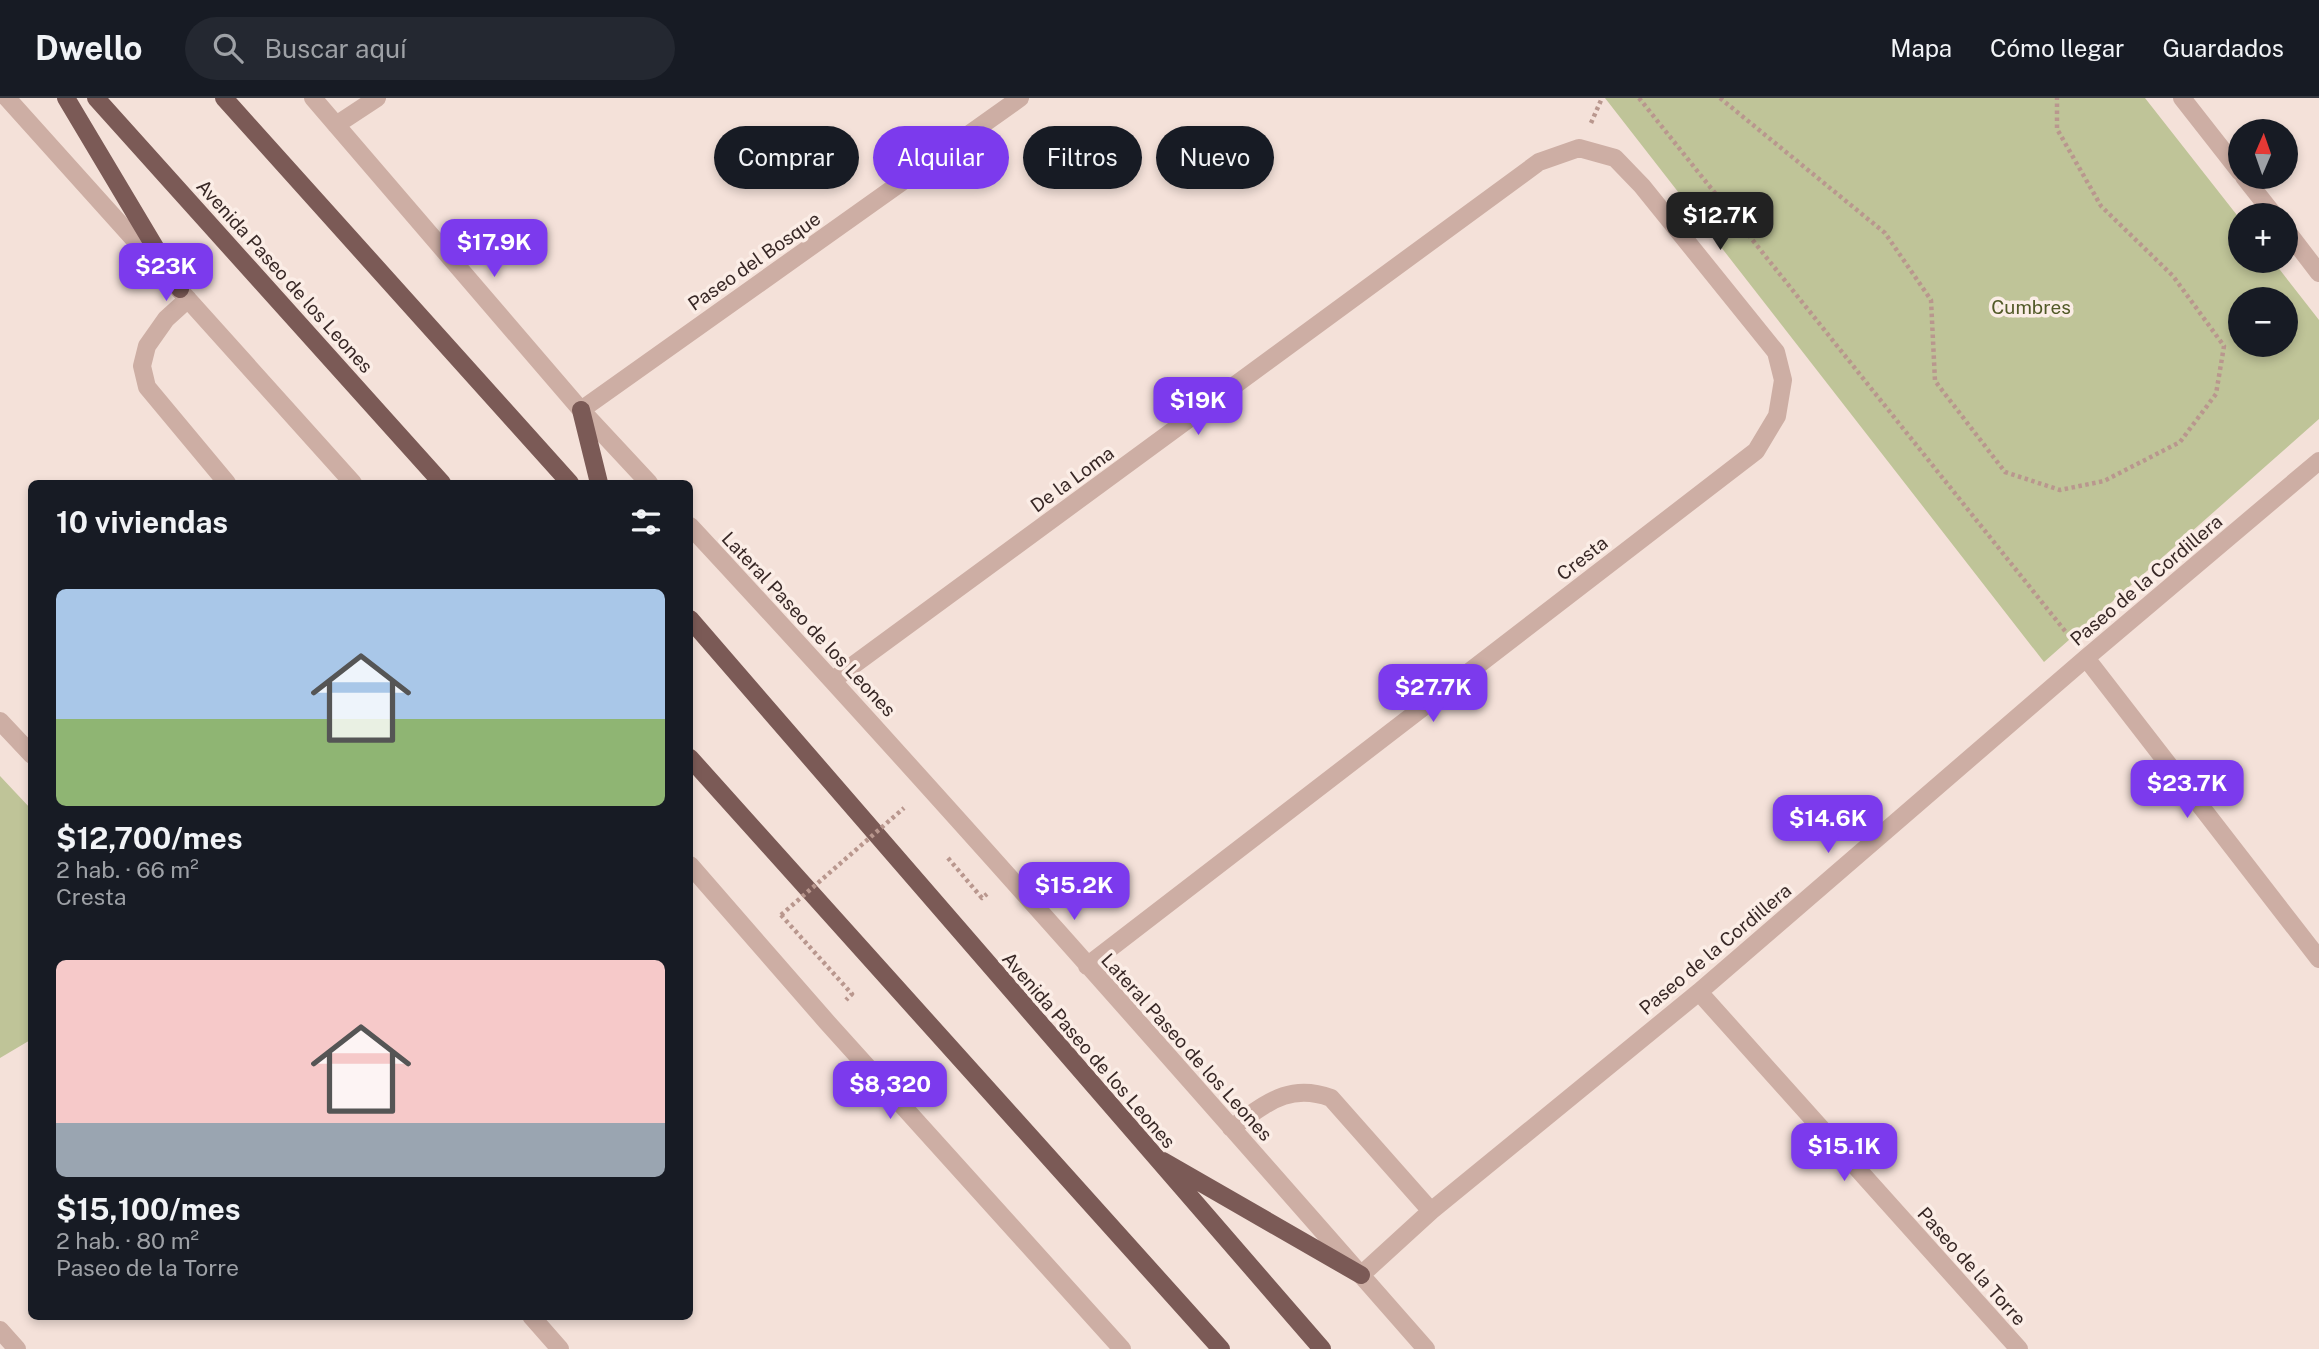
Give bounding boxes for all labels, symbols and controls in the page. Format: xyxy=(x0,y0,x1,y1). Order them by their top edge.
search box xyxy=(185,17,675,80)
text: Dwello xyxy=(35,29,143,67)
icon: search xyxy=(209,29,247,67)
text: Buscar aquí xyxy=(265,33,406,64)
text: Mapa xyxy=(1890,34,1952,62)
text: Cómo llegar xyxy=(1990,34,2124,62)
text: Guardados xyxy=(2162,34,2284,62)
north arrow xyxy=(2228,119,2298,189)
map controls xyxy=(2228,119,2298,357)
chip: Comprar xyxy=(714,126,859,189)
chip: Alquilar xyxy=(873,126,1009,189)
chip: Filtros xyxy=(1023,126,1142,189)
chip: Nuevo xyxy=(1156,126,1274,189)
street label: Avenida Paseo de los Leones xyxy=(192,175,378,377)
pin: $12.7K xyxy=(1663,192,1777,252)
text: $12.7K xyxy=(1682,201,1758,228)
button: + xyxy=(2228,203,2298,273)
street label: Paseo del Bosque xyxy=(684,207,824,315)
pin: $17.9K xyxy=(437,220,551,279)
text: $17.9K xyxy=(456,228,532,255)
pin: $23K xyxy=(125,244,207,303)
text: $23K xyxy=(135,252,197,279)
button: − xyxy=(2228,287,2298,357)
park label: Cumbres xyxy=(1991,296,2071,318)
pin: $19K xyxy=(1157,378,1239,437)
text: $19K xyxy=(1169,386,1227,413)
street label: De la Loma xyxy=(1026,441,1118,517)
icon: filters xyxy=(627,503,665,541)
text: 10 viviendas xyxy=(56,504,228,540)
street label: Paseo de la Cordillera xyxy=(2066,510,2226,650)
street label: Lateral Paseo de los Leones xyxy=(718,527,900,721)
street label: Cresta xyxy=(1552,531,1612,585)
icon: home xyxy=(298,635,424,761)
pin: $27.7K xyxy=(1376,664,1490,724)
text: $27.7K xyxy=(1394,673,1472,700)
pin: $23.7K xyxy=(2130,760,2244,820)
text: $23.7K xyxy=(2147,769,2227,796)
pin: $14.6K xyxy=(1771,796,1885,855)
text: $14.6K xyxy=(1789,804,1867,831)
text: $12,700/mes xyxy=(56,820,243,856)
text: 2 hab. · 66 m² xyxy=(56,856,199,883)
pin: $15.2K xyxy=(1017,862,1131,922)
text: $15.2K xyxy=(1035,871,1113,898)
street label: Paseo de la Cordillera xyxy=(1635,879,1795,1019)
text: Cresta xyxy=(56,883,127,910)
street label: Avenida Paseo de los Leones xyxy=(998,948,1180,1152)
street label: Lateral Paseo de los Leones xyxy=(1097,949,1277,1145)
icon: home xyxy=(298,1006,424,1132)
pin: $8,320 xyxy=(833,1062,947,1121)
text: $8,320 xyxy=(849,1070,931,1097)
pin: $15.1K xyxy=(1787,1124,1901,1183)
text: $15.1K xyxy=(1807,1132,1881,1159)
text: $15,100/mes xyxy=(56,1191,241,1227)
street label: Paseo de la Torre xyxy=(1913,1202,2031,1330)
text: 2 hab. · 80 m² xyxy=(56,1227,199,1254)
text: Paseo de la Torre xyxy=(56,1254,239,1281)

